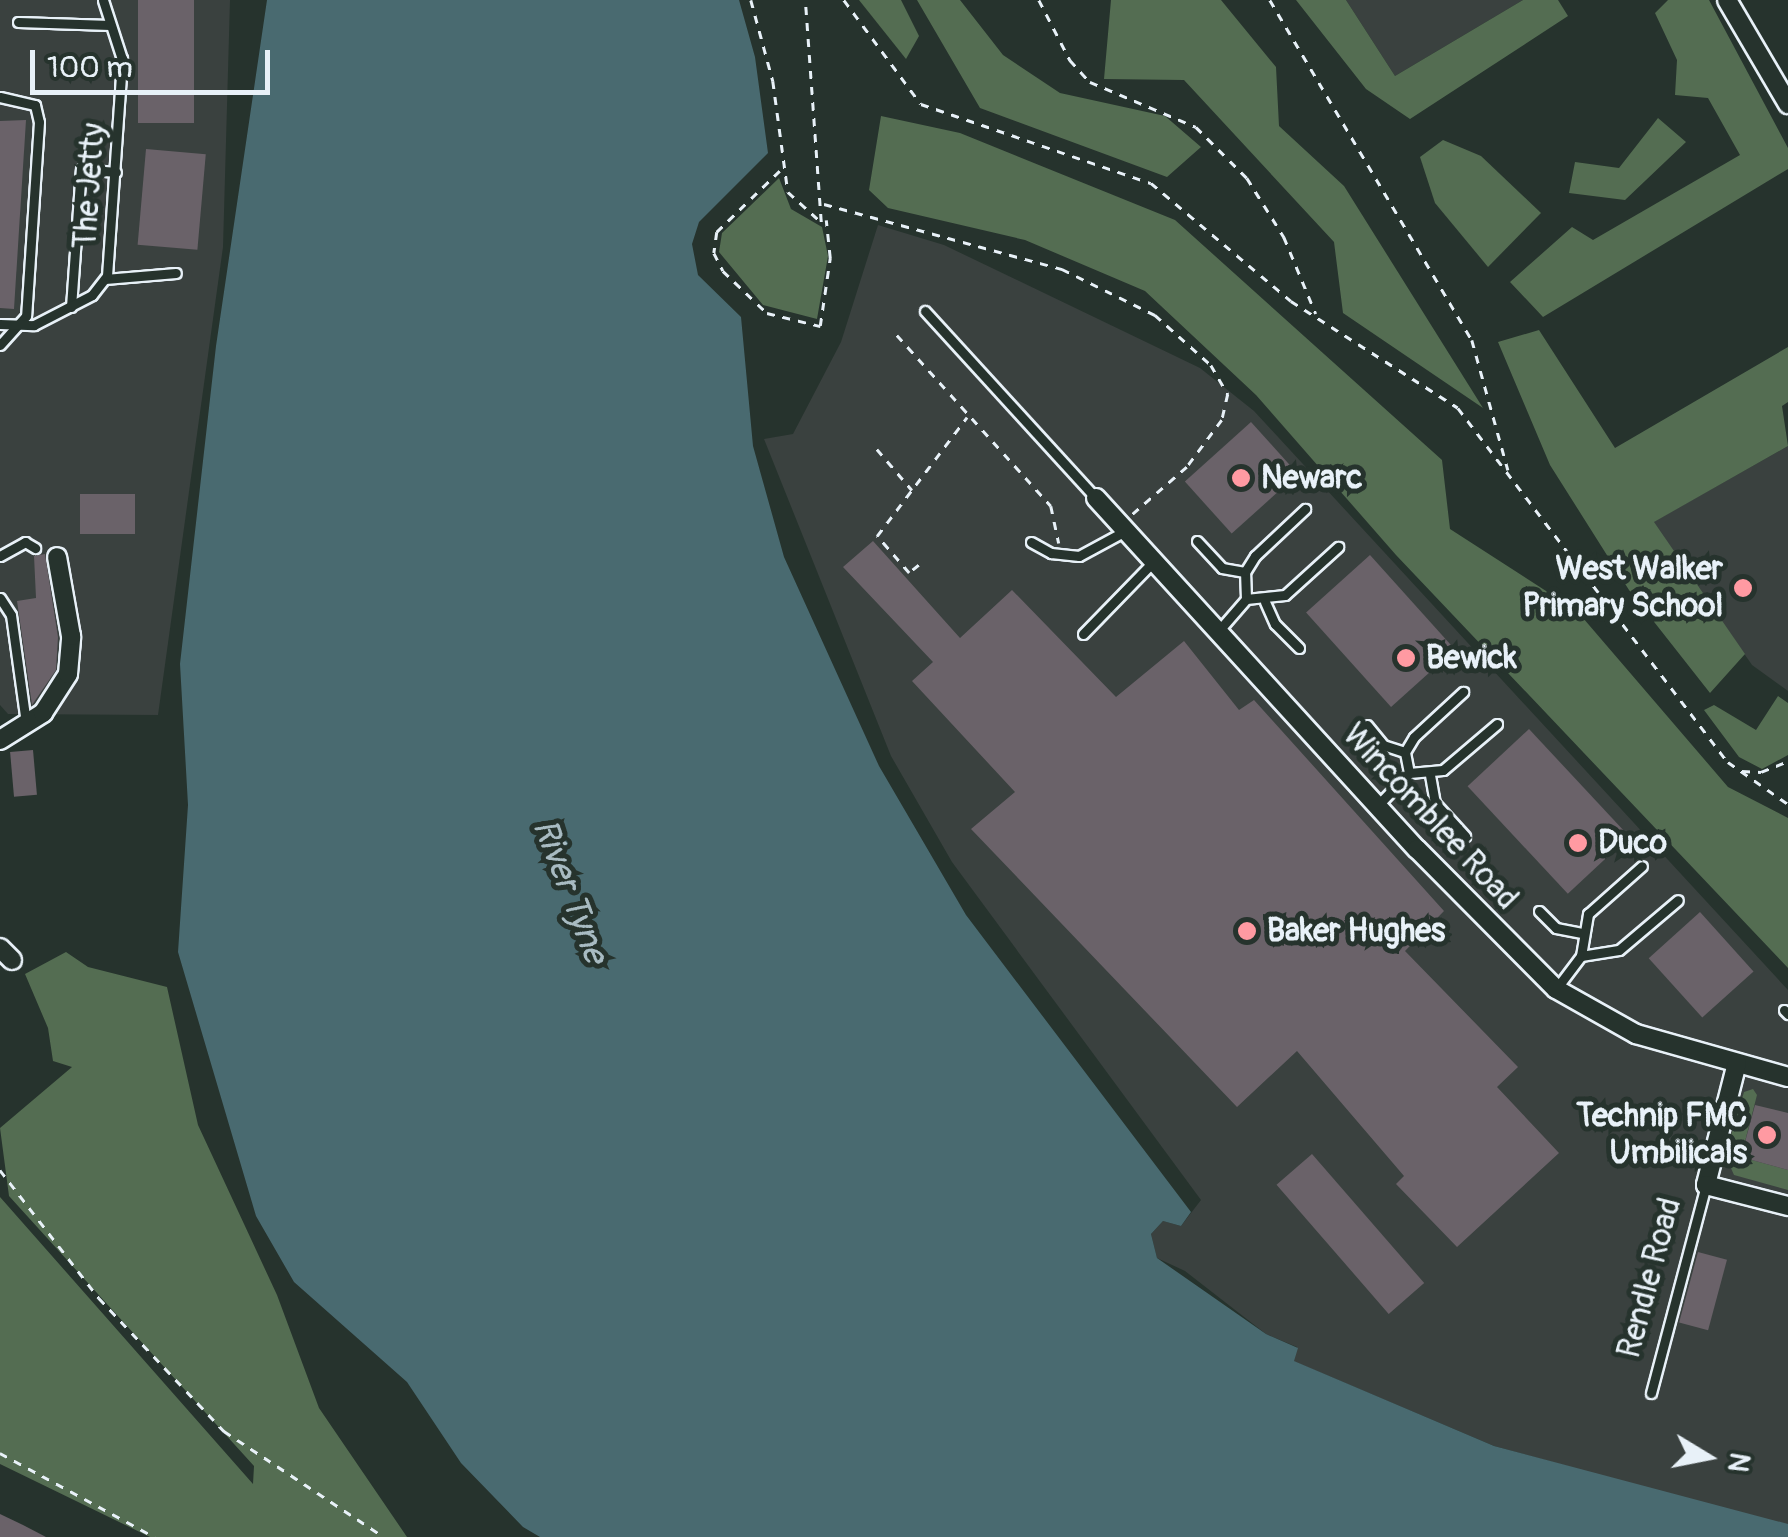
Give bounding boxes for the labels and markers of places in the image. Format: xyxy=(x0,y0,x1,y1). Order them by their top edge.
place label: Newarc xyxy=(1261,459,1363,497)
marker: Newarc xyxy=(1230,467,1252,489)
place label: West Walker Primary School xyxy=(1522,551,1723,626)
marker: West Walker Primary School xyxy=(1732,577,1754,599)
place label: Bewick xyxy=(1426,639,1517,677)
marker: Bewick xyxy=(1395,647,1417,669)
place label: Duco xyxy=(1598,824,1667,862)
marker: Duco xyxy=(1567,832,1589,854)
place label: Baker Hughes xyxy=(1267,912,1445,950)
marker: Baker Hughes xyxy=(1236,920,1258,942)
place label: Technip FMC Umbilicals xyxy=(1576,1098,1747,1173)
marker: Technip FMC Umbilicals xyxy=(1756,1124,1778,1146)

